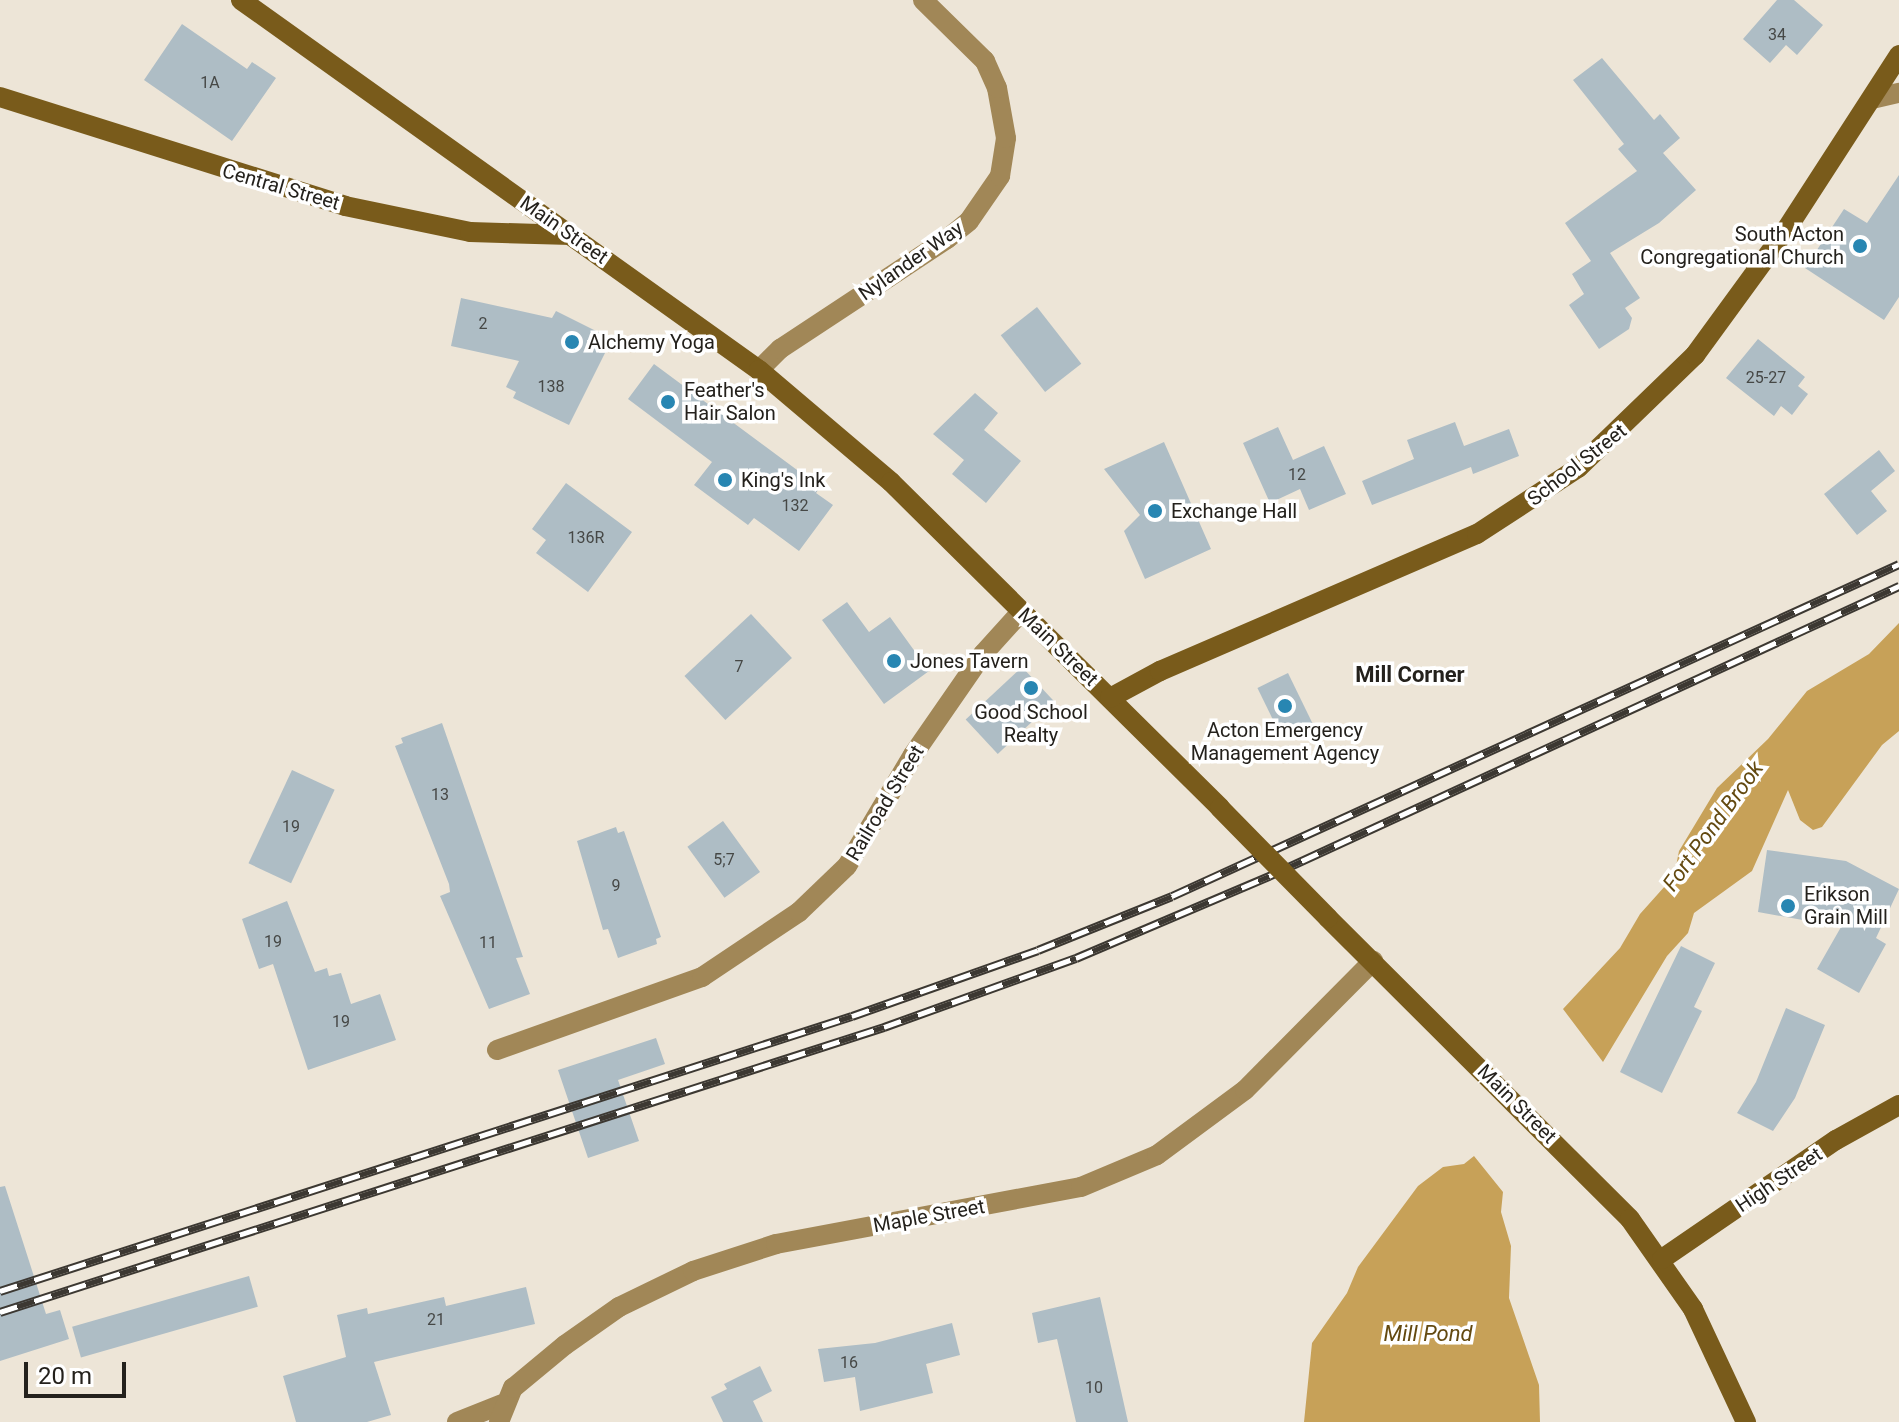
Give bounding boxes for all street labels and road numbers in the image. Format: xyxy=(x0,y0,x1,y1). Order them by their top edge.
street label: Central Street xyxy=(220,159,342,215)
street label: Main Street xyxy=(515,191,613,269)
street label: Nylander Way xyxy=(854,216,968,306)
street label: School Street xyxy=(1523,419,1631,511)
street label: Main Street xyxy=(1013,603,1103,691)
street label: Railroad Street xyxy=(841,741,929,865)
street label: Main Street xyxy=(1472,1059,1562,1149)
street label: High Street xyxy=(1731,1142,1827,1218)
street label: Maple Street xyxy=(871,1194,987,1238)

